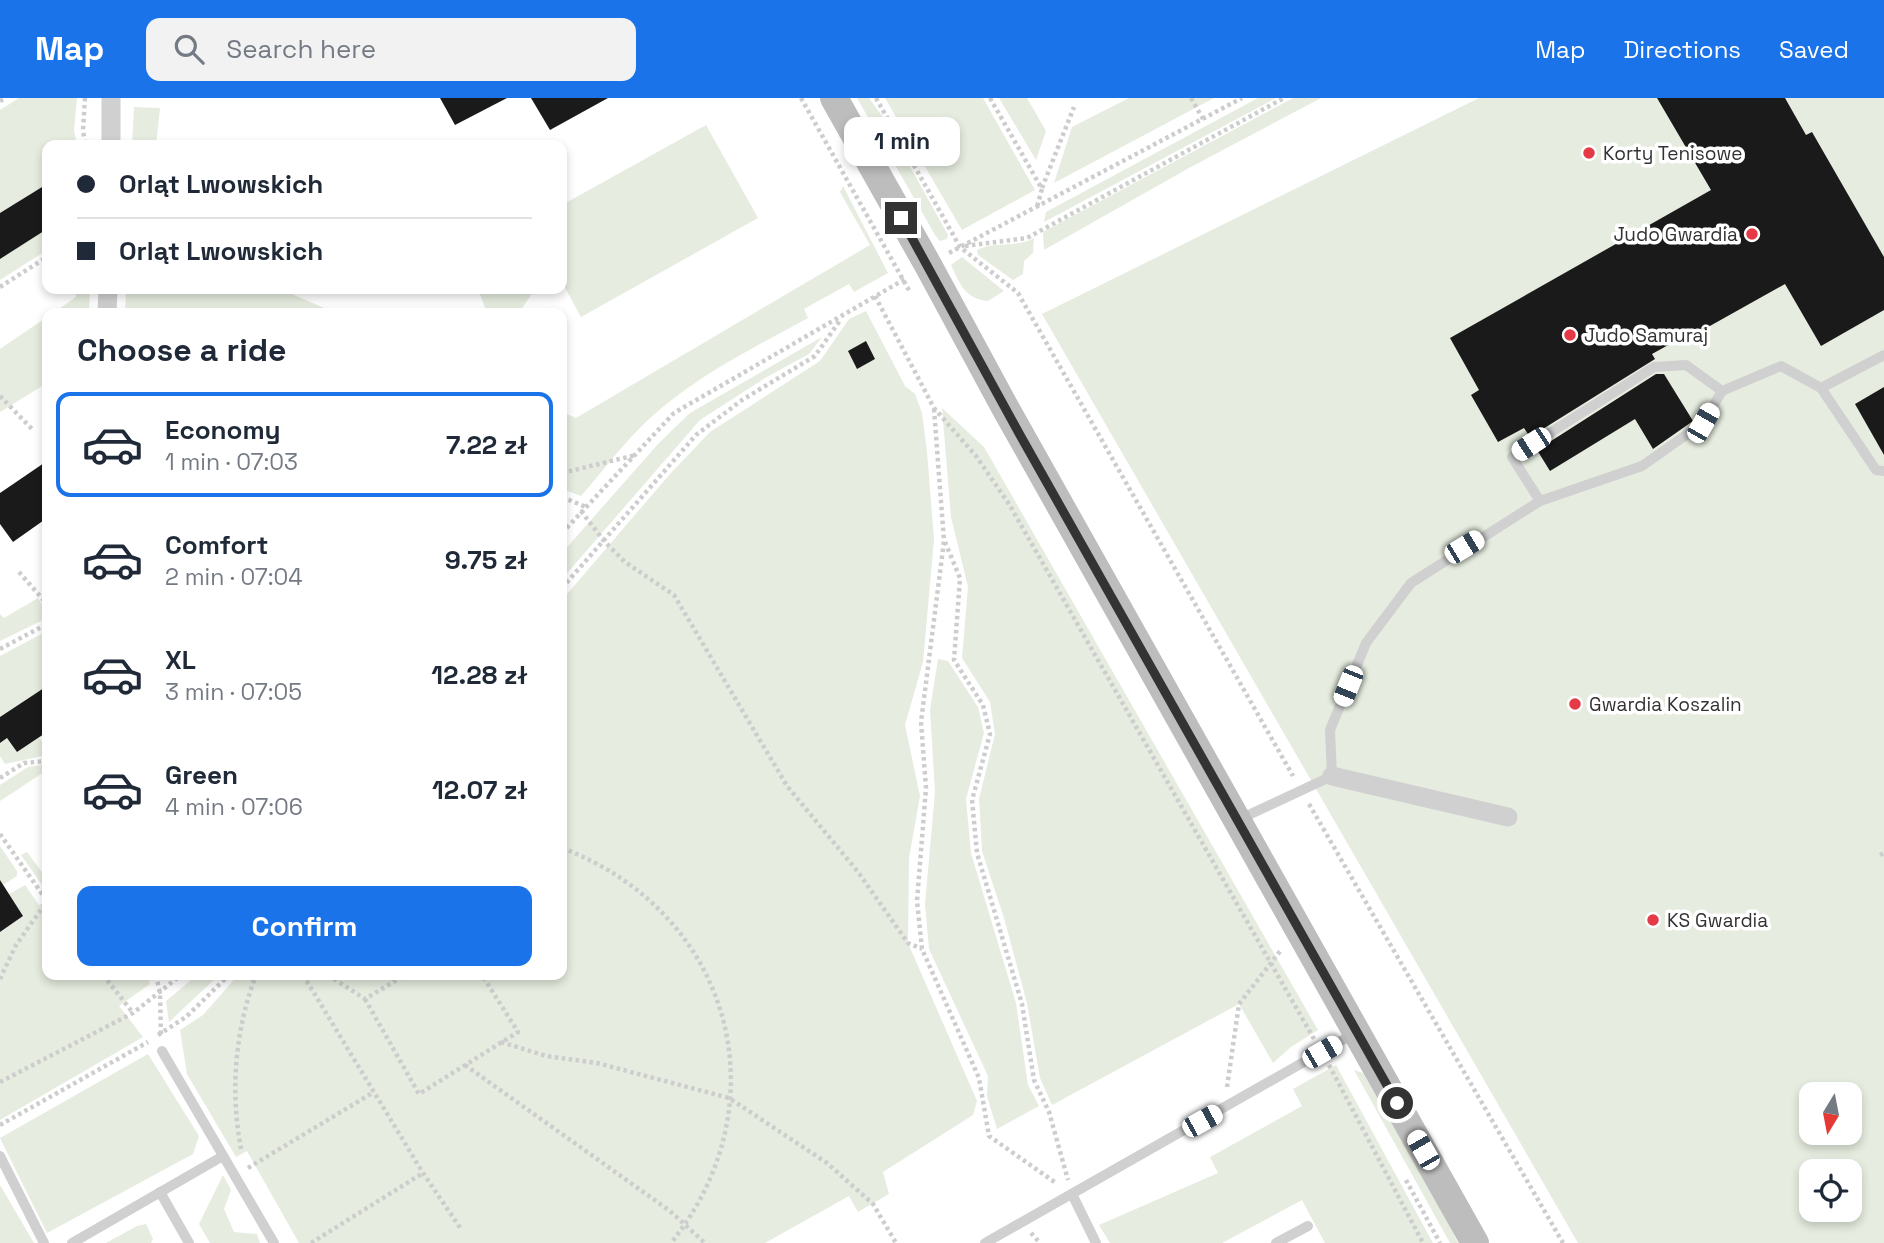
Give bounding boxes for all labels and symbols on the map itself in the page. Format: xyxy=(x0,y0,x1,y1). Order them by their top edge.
callout: 1 min xyxy=(843,116,959,166)
place label: Korty Tenisowe xyxy=(1603,141,1743,166)
marker: Korty Tenisowe xyxy=(1581,145,1597,161)
route end xyxy=(885,202,917,234)
place label: Judo Gwardia xyxy=(1614,222,1738,247)
marker: Judo Gwardia xyxy=(1744,226,1760,242)
place label: Judo Samuraj xyxy=(1584,323,1708,348)
marker: Judo Samuraj xyxy=(1562,327,1578,343)
car xyxy=(1684,400,1723,446)
car xyxy=(1508,424,1555,464)
car xyxy=(1441,527,1488,567)
car xyxy=(1331,663,1366,709)
place label: Gwardia Koszalin xyxy=(1589,692,1742,717)
marker: Gwardia Koszalin xyxy=(1567,696,1583,712)
place label: KS Gwardia xyxy=(1667,908,1768,933)
marker: KS Gwardia xyxy=(1645,912,1661,928)
car xyxy=(1299,1032,1346,1072)
north arrow xyxy=(1799,1082,1862,1144)
route start xyxy=(1381,1087,1413,1119)
car xyxy=(1179,1102,1226,1140)
car xyxy=(1404,1127,1443,1173)

